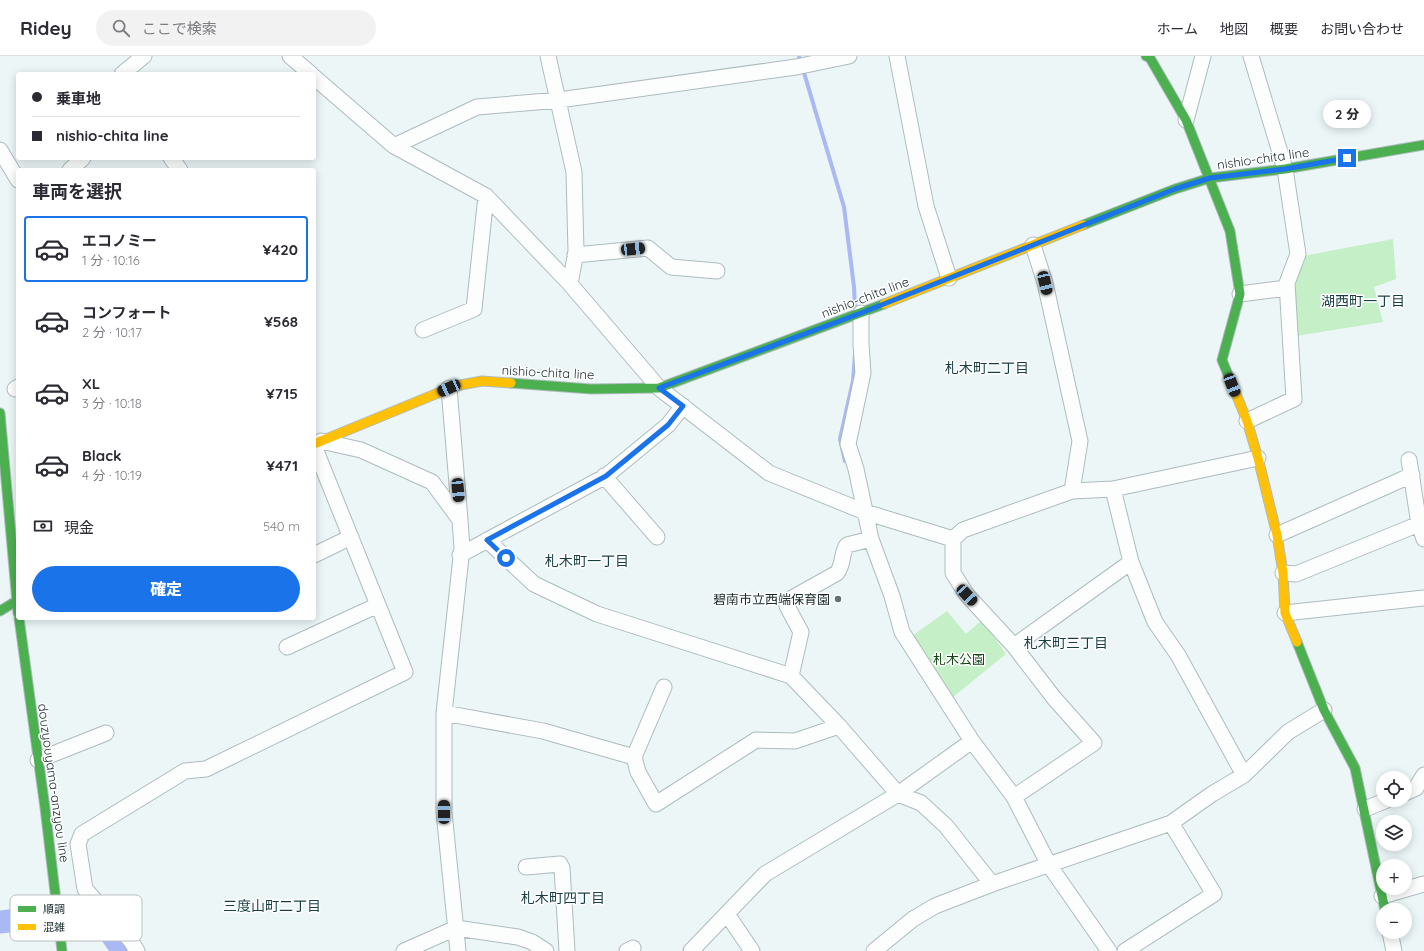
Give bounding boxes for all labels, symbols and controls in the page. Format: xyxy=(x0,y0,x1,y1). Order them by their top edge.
search box xyxy=(96,10,376,46)
text: Ridey xyxy=(20,16,72,40)
icon: search xyxy=(110,17,132,39)
text: ここで検索 xyxy=(142,19,217,38)
text: ホーム xyxy=(1156,20,1198,38)
text: 地図 xyxy=(1220,20,1248,38)
text: 概要 xyxy=(1270,20,1298,38)
text: お問い合わせ xyxy=(1320,20,1404,38)
text: 乗車地 xyxy=(56,89,101,108)
callout: 2 分 xyxy=(1323,100,1371,128)
text: 2 分 xyxy=(1335,106,1359,122)
text: nishio-chita line xyxy=(56,126,169,145)
street label: nishio-chita line xyxy=(1216,144,1310,172)
route end xyxy=(1338,149,1356,167)
text: 車両を選択 xyxy=(32,180,122,203)
icon: car xyxy=(34,231,70,267)
text: エコノミー xyxy=(82,231,157,250)
text: ¥420 xyxy=(262,240,298,259)
car xyxy=(620,242,646,256)
text: 1 分 · 10:16 xyxy=(82,252,140,268)
car xyxy=(1036,270,1054,296)
street label: nishio-chita line xyxy=(819,273,911,321)
district label: 湖西町一丁目 xyxy=(1321,292,1405,310)
icon: car xyxy=(34,303,70,339)
text: コンフォート xyxy=(82,303,172,322)
text: ¥568 xyxy=(264,312,298,331)
text: 2 分 · 10:17 xyxy=(82,324,142,340)
district label: 札木町二丁目 xyxy=(945,359,1029,377)
street label: nishio-chita line xyxy=(501,362,595,382)
car xyxy=(1222,372,1242,398)
text: XL xyxy=(82,374,100,393)
icon: car xyxy=(34,375,70,411)
car xyxy=(436,378,462,398)
text: ¥715 xyxy=(266,384,298,403)
text: 3 分 · 10:18 xyxy=(82,395,142,411)
text: Black xyxy=(82,446,122,465)
icon: car xyxy=(34,447,70,483)
text: ¥471 xyxy=(266,456,298,475)
text: 4 分 · 10:19 xyxy=(82,467,142,483)
car xyxy=(451,478,465,502)
icon: cash xyxy=(32,515,54,537)
text: 現金 xyxy=(64,518,94,537)
text: 540 m xyxy=(263,518,300,534)
route start xyxy=(497,549,515,567)
district label: 札木町一丁目 xyxy=(545,552,629,570)
button: 確定 xyxy=(32,566,300,612)
car xyxy=(954,582,980,608)
place label: 碧南市立西端保育園 xyxy=(713,591,830,607)
marker: 碧南市立西端保育園 xyxy=(833,594,843,604)
district label: 札木町三丁目 xyxy=(1024,634,1108,652)
park label: 札木公園 xyxy=(933,651,985,667)
street label: douzyouyama-anzyou line xyxy=(35,702,73,864)
map controls xyxy=(1376,771,1412,939)
button: locate xyxy=(1376,771,1412,807)
car xyxy=(438,800,450,824)
button: layers xyxy=(1376,815,1412,851)
button: + xyxy=(1376,859,1412,895)
district label: 札木町四丁目 xyxy=(521,889,605,907)
legend xyxy=(10,895,142,941)
district label: 三度山町二丁目 xyxy=(223,897,321,915)
text: 順調 xyxy=(43,902,65,916)
button: − xyxy=(1376,903,1412,939)
text: 混雑 xyxy=(43,920,65,934)

